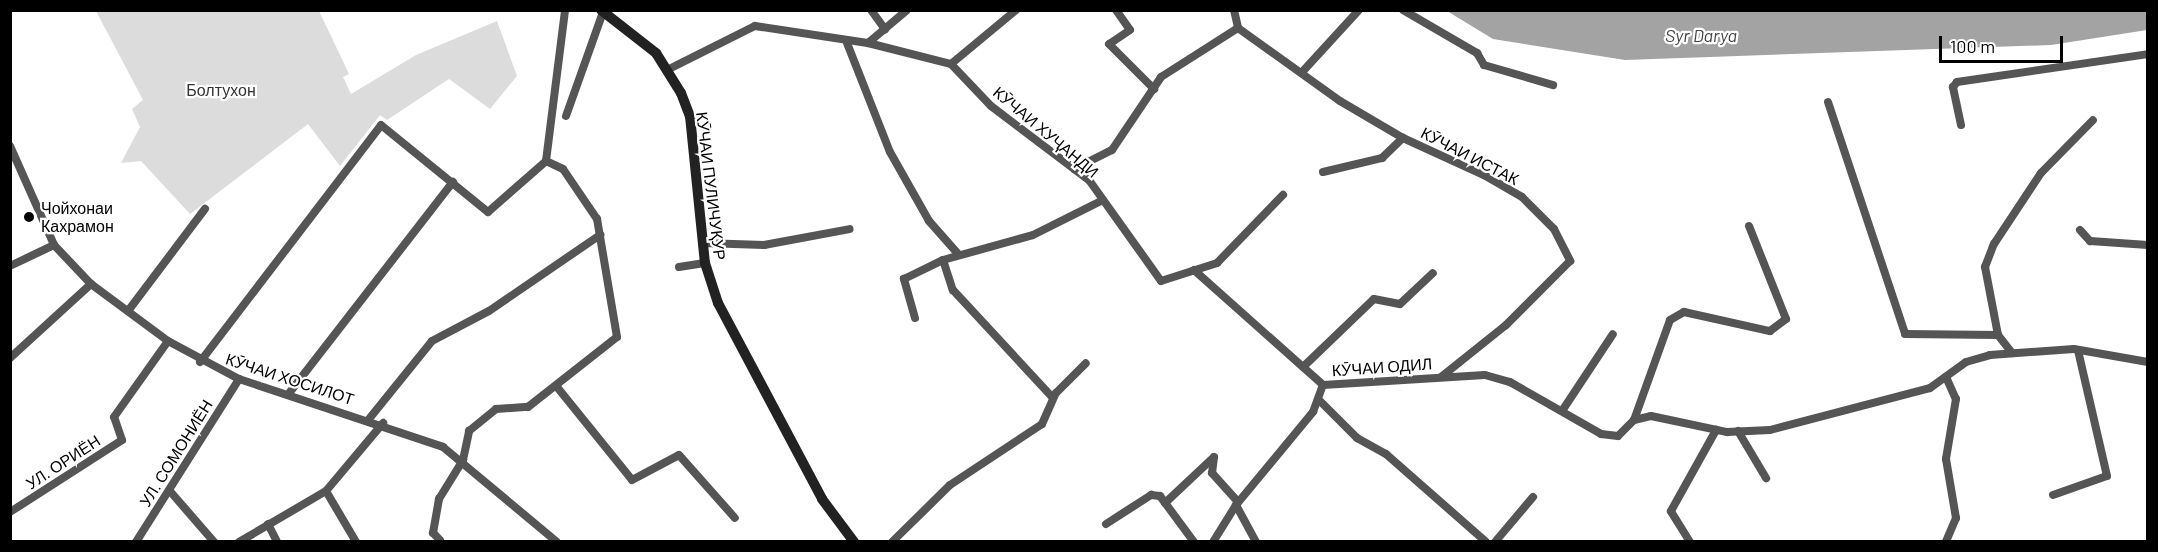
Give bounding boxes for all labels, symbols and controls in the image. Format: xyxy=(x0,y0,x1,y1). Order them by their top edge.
water label: Syr Darya xyxy=(1665,24,1737,46)
scale bar xyxy=(1942,24,2066,62)
text: 100 m xyxy=(1950,35,1995,57)
park label: Болтухон xyxy=(186,80,256,100)
street label: КӮЧАИ ХУҶАНДИ xyxy=(989,82,1103,182)
street label: КӮЧАИ ПУЛИЧУҚУР xyxy=(692,111,730,261)
street label: КӮЧАИ ИСТАК xyxy=(1418,123,1522,189)
place label: Чойхонаи Кахрамон xyxy=(41,198,114,236)
marker: Чойхонаи Кахрамон xyxy=(22,210,36,224)
street label: КӮЧАИ ХОСИЛОТ xyxy=(223,349,357,409)
street label: КӮЧАИ ОДИЛ xyxy=(1331,354,1433,380)
street label: УЛ. СОМОНИЁН xyxy=(135,396,217,510)
street label: УЛ. ОРИЁН xyxy=(22,431,104,493)

